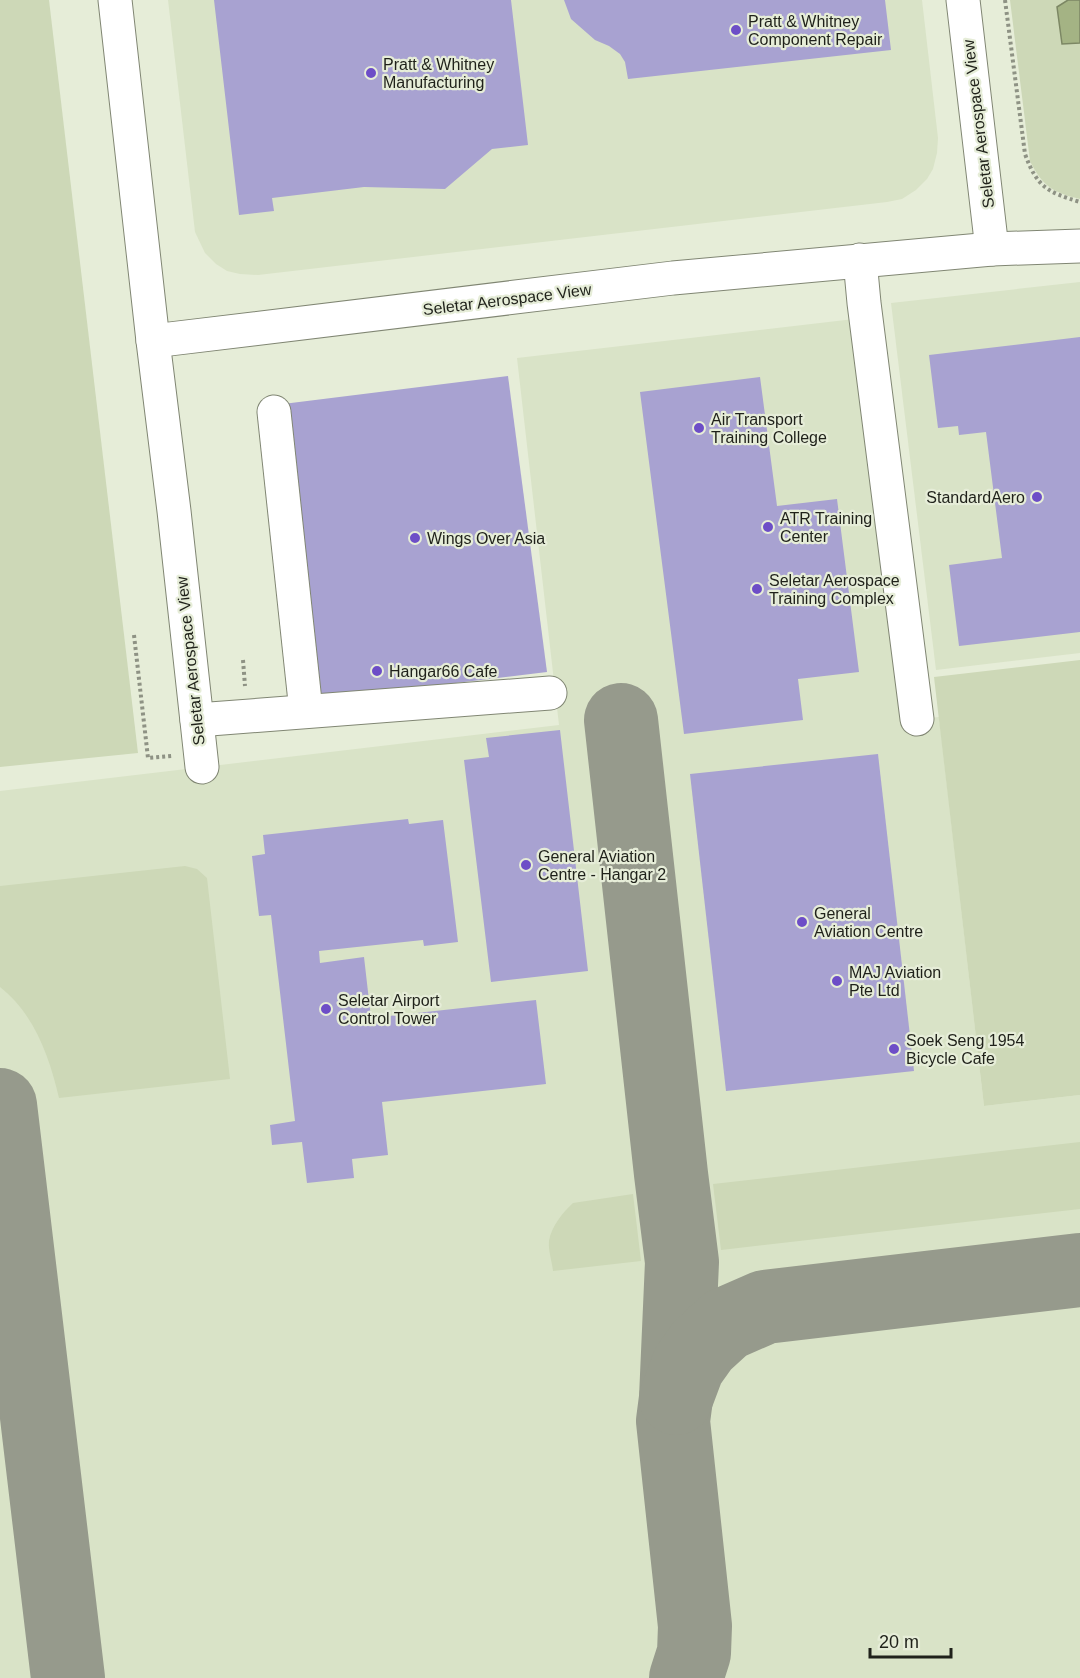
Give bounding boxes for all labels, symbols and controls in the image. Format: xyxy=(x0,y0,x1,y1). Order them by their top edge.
place label: Pratt & Whitney Component Repair xyxy=(748,13,883,48)
marker: Pratt & Whitney Component Repair xyxy=(729,23,743,37)
street label: Seletar Aerospace View xyxy=(960,38,997,209)
place label: Pratt & Whitney Manufacturing xyxy=(383,56,494,91)
marker: Pratt & Whitney Manufacturing xyxy=(364,66,378,80)
street label: Seletar Aerospace View xyxy=(422,281,593,318)
place label: Air Transport Training College xyxy=(711,411,827,446)
marker: Air Transport Training College xyxy=(692,421,706,435)
place label: StandardAero xyxy=(926,489,1025,506)
marker: StandardAero xyxy=(1030,490,1044,504)
place label: ATR Training Center xyxy=(780,510,872,545)
marker: ATR Training Center xyxy=(761,520,775,534)
place label: Wings Over Asia xyxy=(427,530,545,547)
marker: Wings Over Asia xyxy=(408,531,422,545)
place label: Seletar Aerospace Training Complex xyxy=(769,572,900,607)
street label: Seletar Aerospace View xyxy=(173,575,208,746)
marker: Seletar Aerospace Training Complex xyxy=(750,582,764,596)
place label: Hangar66 Cafe xyxy=(389,663,498,680)
marker: Hangar66 Cafe xyxy=(370,664,384,678)
place label: General Aviation Centre - Hangar 2 xyxy=(538,848,666,883)
marker: General Aviation Centre - Hangar 2 xyxy=(519,858,533,872)
place label: General Aviation Centre xyxy=(814,905,923,940)
marker: General Aviation Centre xyxy=(795,915,809,929)
place label: MAJ Aviation Pte Ltd xyxy=(849,964,941,999)
marker: MAJ Aviation Pte Ltd xyxy=(830,974,844,988)
place label: Seletar Airport Control Tower xyxy=(338,992,440,1027)
marker: Seletar Airport Control Tower xyxy=(319,1002,333,1016)
place label: Soek Seng 1954 Bicycle Cafe xyxy=(906,1032,1024,1067)
marker: Soek Seng 1954 Bicycle Cafe xyxy=(887,1042,901,1056)
scale bar xyxy=(870,1621,951,1659)
text: 20 m xyxy=(879,1632,919,1652)

